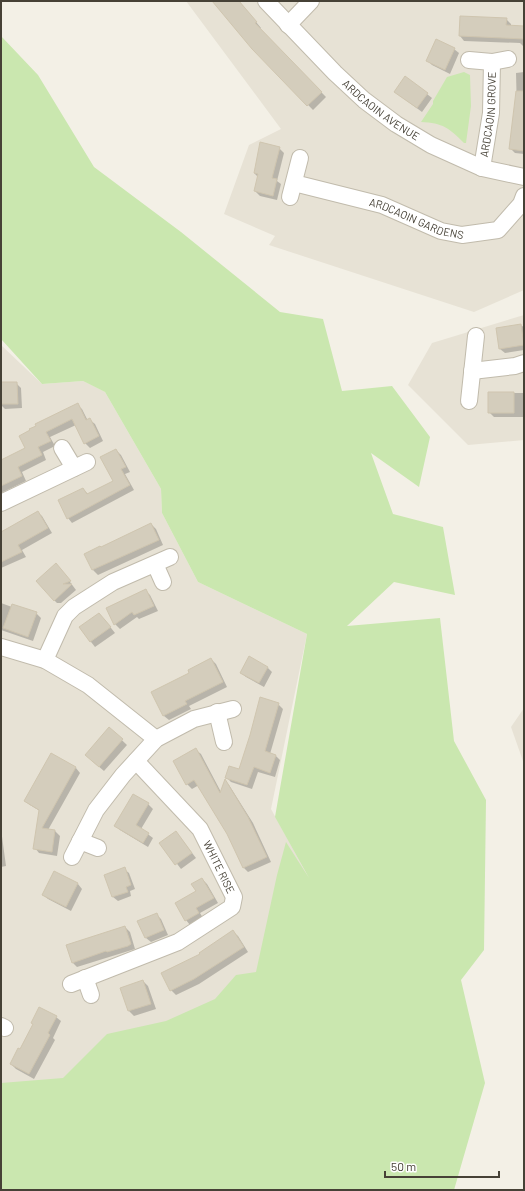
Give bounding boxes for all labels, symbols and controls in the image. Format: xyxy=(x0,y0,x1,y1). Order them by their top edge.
street label: ARDCAOIN GROVE xyxy=(477,71,498,158)
street label: ARDCAOIN AVENUE xyxy=(340,77,422,143)
street label: ARDCAOIN GARDENS xyxy=(368,195,465,241)
street label: WHITE RISE xyxy=(201,838,238,896)
scale bar xyxy=(385,1153,499,1179)
text: 50 m xyxy=(391,1159,416,1173)

